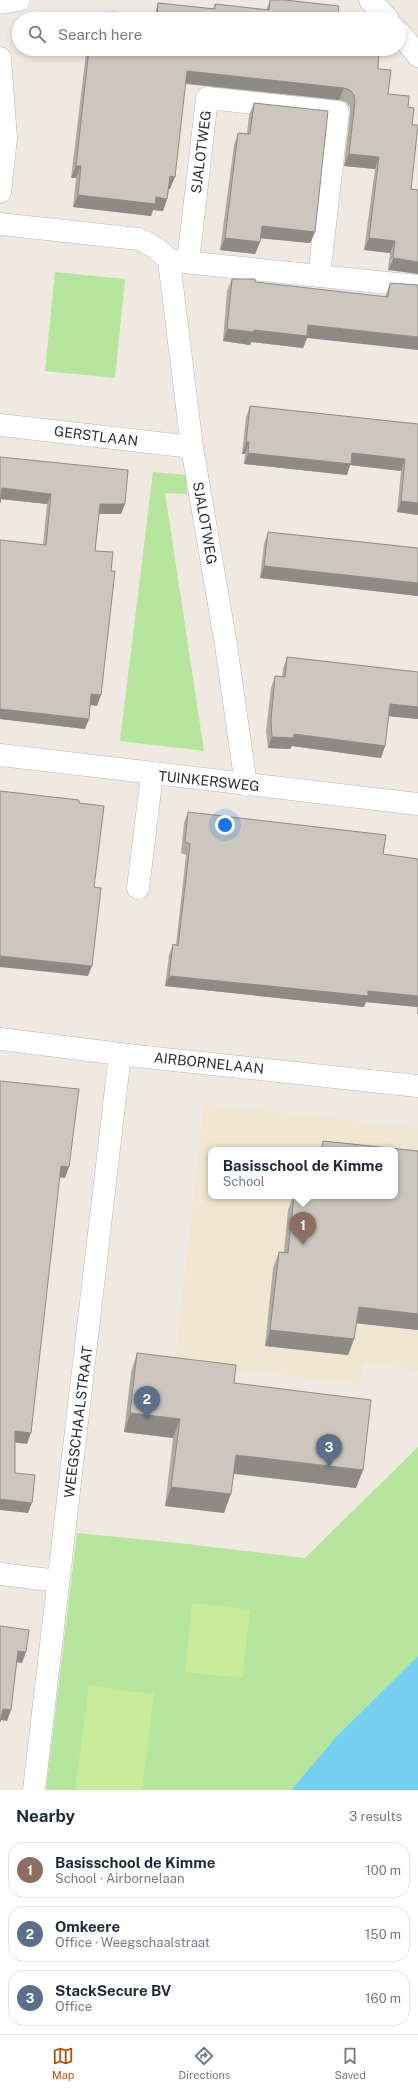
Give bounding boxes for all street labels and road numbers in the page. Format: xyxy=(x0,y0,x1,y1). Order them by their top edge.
street label: SJALOTWEG xyxy=(188,110,214,194)
street label: GERSTLAAN xyxy=(53,423,139,449)
street label: SJALOTWEG xyxy=(190,480,220,566)
street label: TUINKERSWEG xyxy=(158,768,260,794)
street label: AIRBORNELAAN xyxy=(153,1049,265,1077)
street label: WEEGSCHAALSTRAAT xyxy=(61,1345,95,1499)

